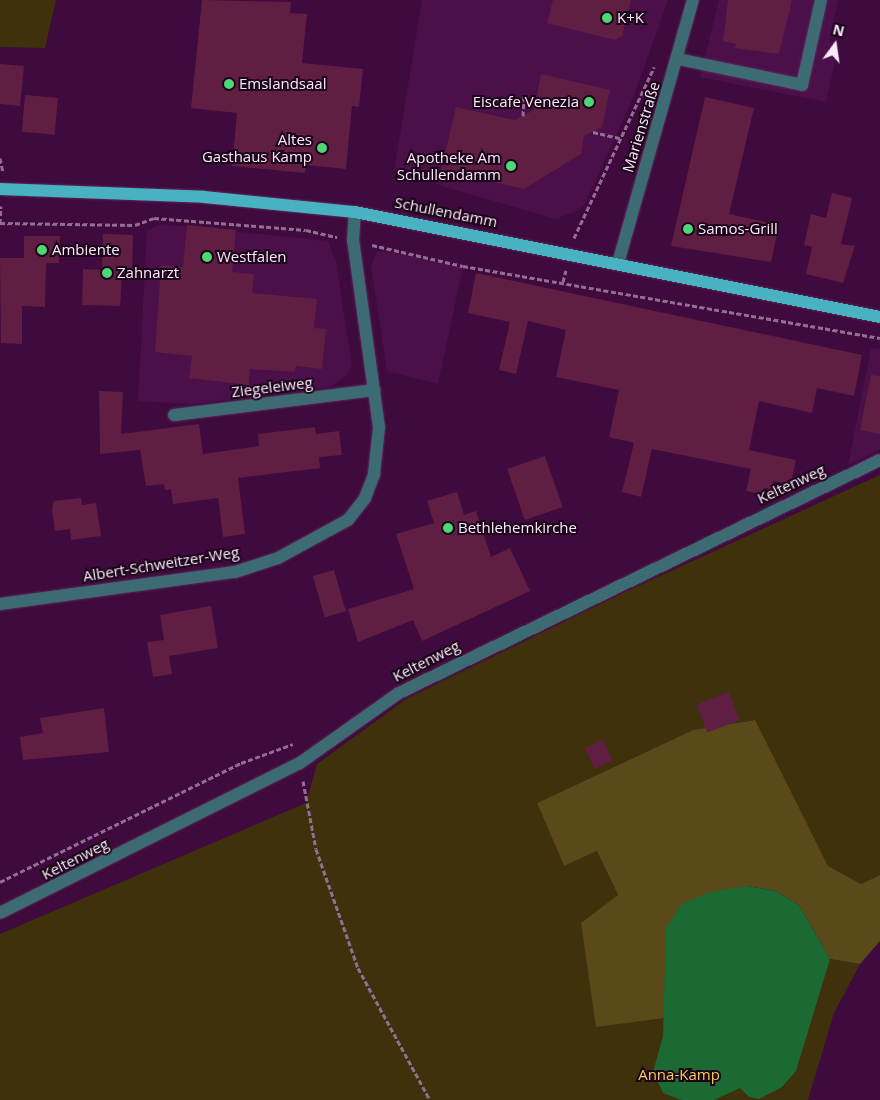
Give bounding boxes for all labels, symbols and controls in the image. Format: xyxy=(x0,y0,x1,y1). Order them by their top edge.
place label: K+K xyxy=(617,9,644,27)
marker: K+K xyxy=(601,12,613,24)
text: N xyxy=(831,19,847,41)
north arrow xyxy=(810,20,860,70)
place label: Emslandsaal xyxy=(239,75,326,93)
marker: Emslandsaal xyxy=(223,78,235,90)
street label: Marienstraße xyxy=(619,79,663,175)
place label: Eiscafe Venezia xyxy=(473,93,579,111)
marker: Eiscafe Venezia xyxy=(583,96,595,108)
place label: Altes Gasthaus Kamp xyxy=(202,130,312,165)
marker: Altes Gasthaus Kamp xyxy=(316,142,328,154)
place label: Apotheke Am Schullendamm xyxy=(397,148,501,183)
marker: Apotheke Am Schullendamm xyxy=(505,160,517,172)
street label: Schullendamm xyxy=(393,193,499,231)
place label: Samos-Grill xyxy=(698,220,778,238)
marker: Samos-Grill xyxy=(682,223,694,235)
place label: Ambiente xyxy=(52,241,120,259)
marker: Ambiente xyxy=(36,244,48,256)
place label: Westfalen xyxy=(217,248,287,266)
marker: Westfalen xyxy=(201,251,213,263)
place label: Zahnarzt xyxy=(117,264,179,282)
marker: Zahnarzt xyxy=(101,267,113,279)
street label: Ziegeleiweg xyxy=(230,373,314,401)
street label: Keltenweg xyxy=(754,461,828,507)
place label: Bethlehemkirche xyxy=(458,519,577,537)
marker: Bethlehemkirche xyxy=(442,522,454,534)
street label: Albert-Schweitzer-Weg xyxy=(82,543,240,585)
street label: Keltenweg xyxy=(390,637,462,685)
street label: Keltenweg xyxy=(39,835,111,883)
park label: Anna-Kamp xyxy=(638,1066,720,1084)

